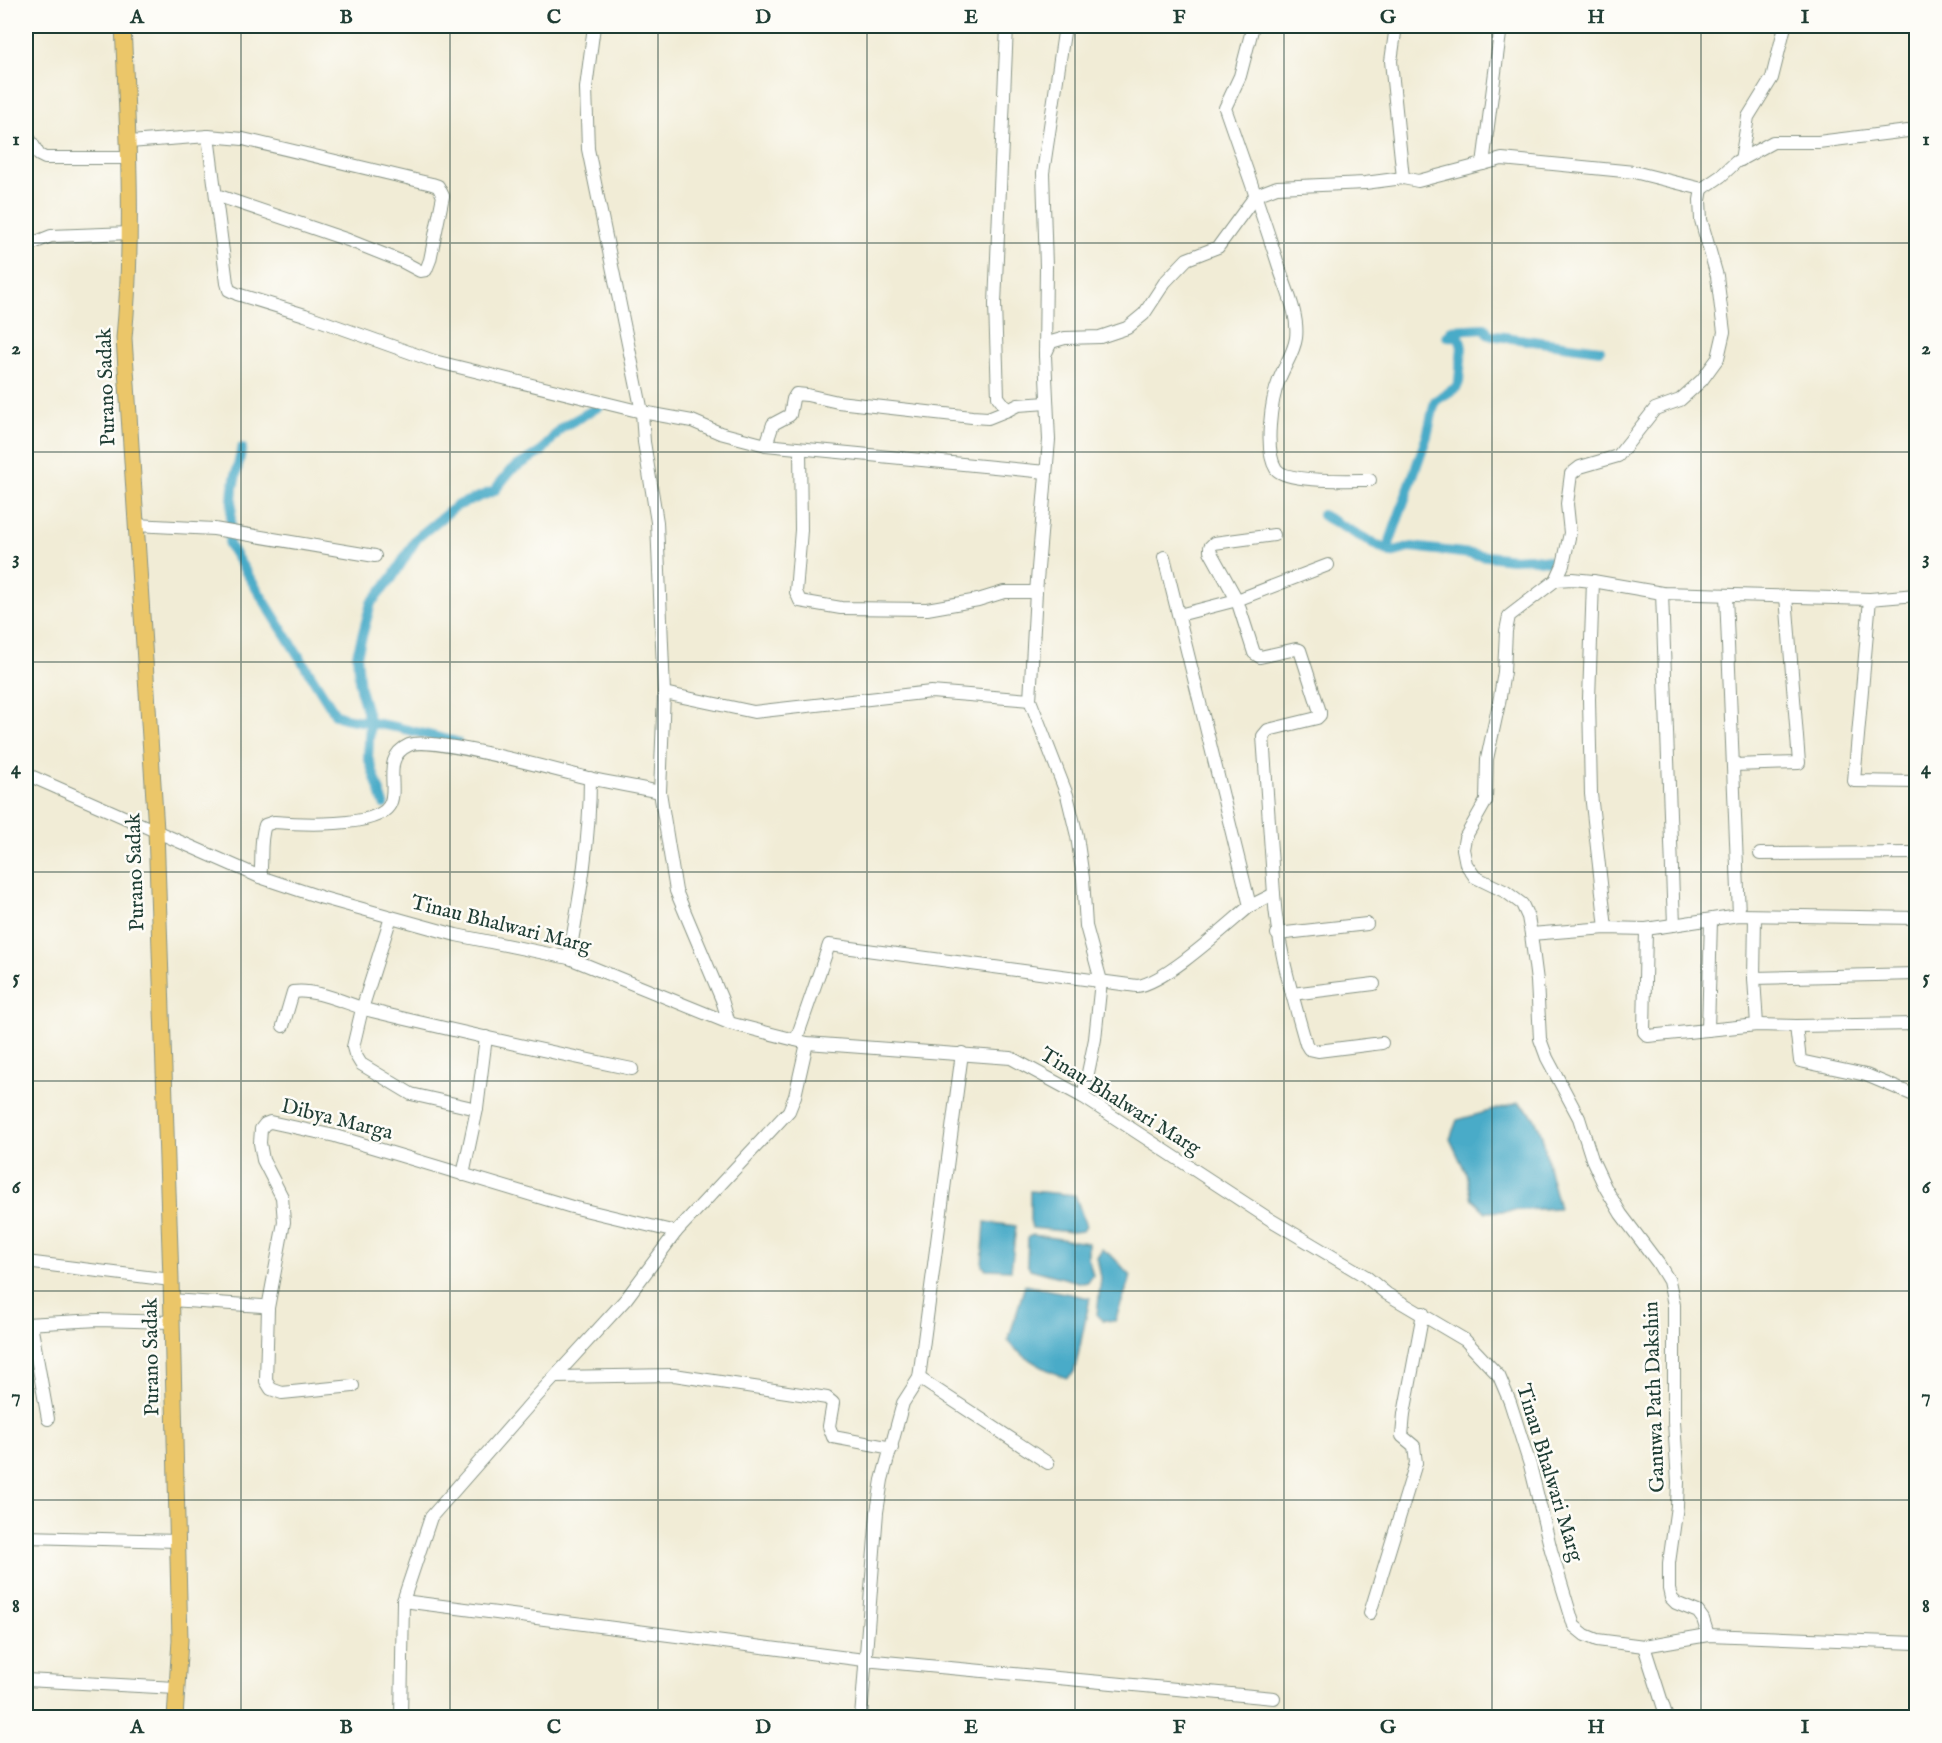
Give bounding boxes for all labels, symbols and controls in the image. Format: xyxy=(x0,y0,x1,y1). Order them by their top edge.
text: A xyxy=(129,5,145,30)
text: B xyxy=(339,5,353,30)
text: C xyxy=(547,5,561,30)
text: D xyxy=(755,5,771,30)
text: E xyxy=(964,5,978,30)
text: F xyxy=(1173,5,1186,30)
text: G xyxy=(1380,5,1397,30)
text: H xyxy=(1587,5,1605,30)
text: I xyxy=(1801,5,1810,30)
text: 1 xyxy=(12,127,20,152)
text: 1 xyxy=(1922,127,1930,152)
street label: Purano Sadak xyxy=(91,327,123,447)
text: 2 xyxy=(11,336,21,361)
text: 2 xyxy=(1921,336,1931,361)
text: 3 xyxy=(12,546,20,571)
text: 3 xyxy=(1922,546,1930,571)
text: 4 xyxy=(11,756,22,781)
text: 4 xyxy=(1921,756,1932,781)
street label: Purano Sadak xyxy=(120,812,152,932)
street label: Tinau Bhalwari Marg xyxy=(408,890,595,961)
text: 5 xyxy=(12,965,20,990)
text: 5 xyxy=(1922,965,1930,990)
street label: Tinau Bhalwari Marg xyxy=(1034,1042,1206,1163)
street label: Dibya Marga xyxy=(278,1093,397,1147)
text: 6 xyxy=(12,1175,22,1200)
text: 6 xyxy=(1922,1175,1932,1200)
street label: Purano Sadak xyxy=(137,1297,167,1416)
street label: Ganuwa Path Dakshin xyxy=(1638,1301,1672,1493)
street label: Tinau Bhalwari Marg xyxy=(1509,1381,1589,1566)
text: 7 xyxy=(11,1384,21,1409)
text: 7 xyxy=(1921,1384,1931,1409)
text: 8 xyxy=(12,1594,20,1619)
text: 8 xyxy=(1922,1594,1930,1619)
text: A xyxy=(129,1715,145,1740)
text: B xyxy=(339,1715,353,1740)
text: C xyxy=(547,1715,561,1740)
text: D xyxy=(755,1715,771,1740)
text: E xyxy=(964,1715,978,1740)
text: F xyxy=(1173,1715,1186,1740)
text: G xyxy=(1380,1715,1397,1740)
text: H xyxy=(1587,1715,1605,1740)
text: I xyxy=(1801,1715,1810,1740)

